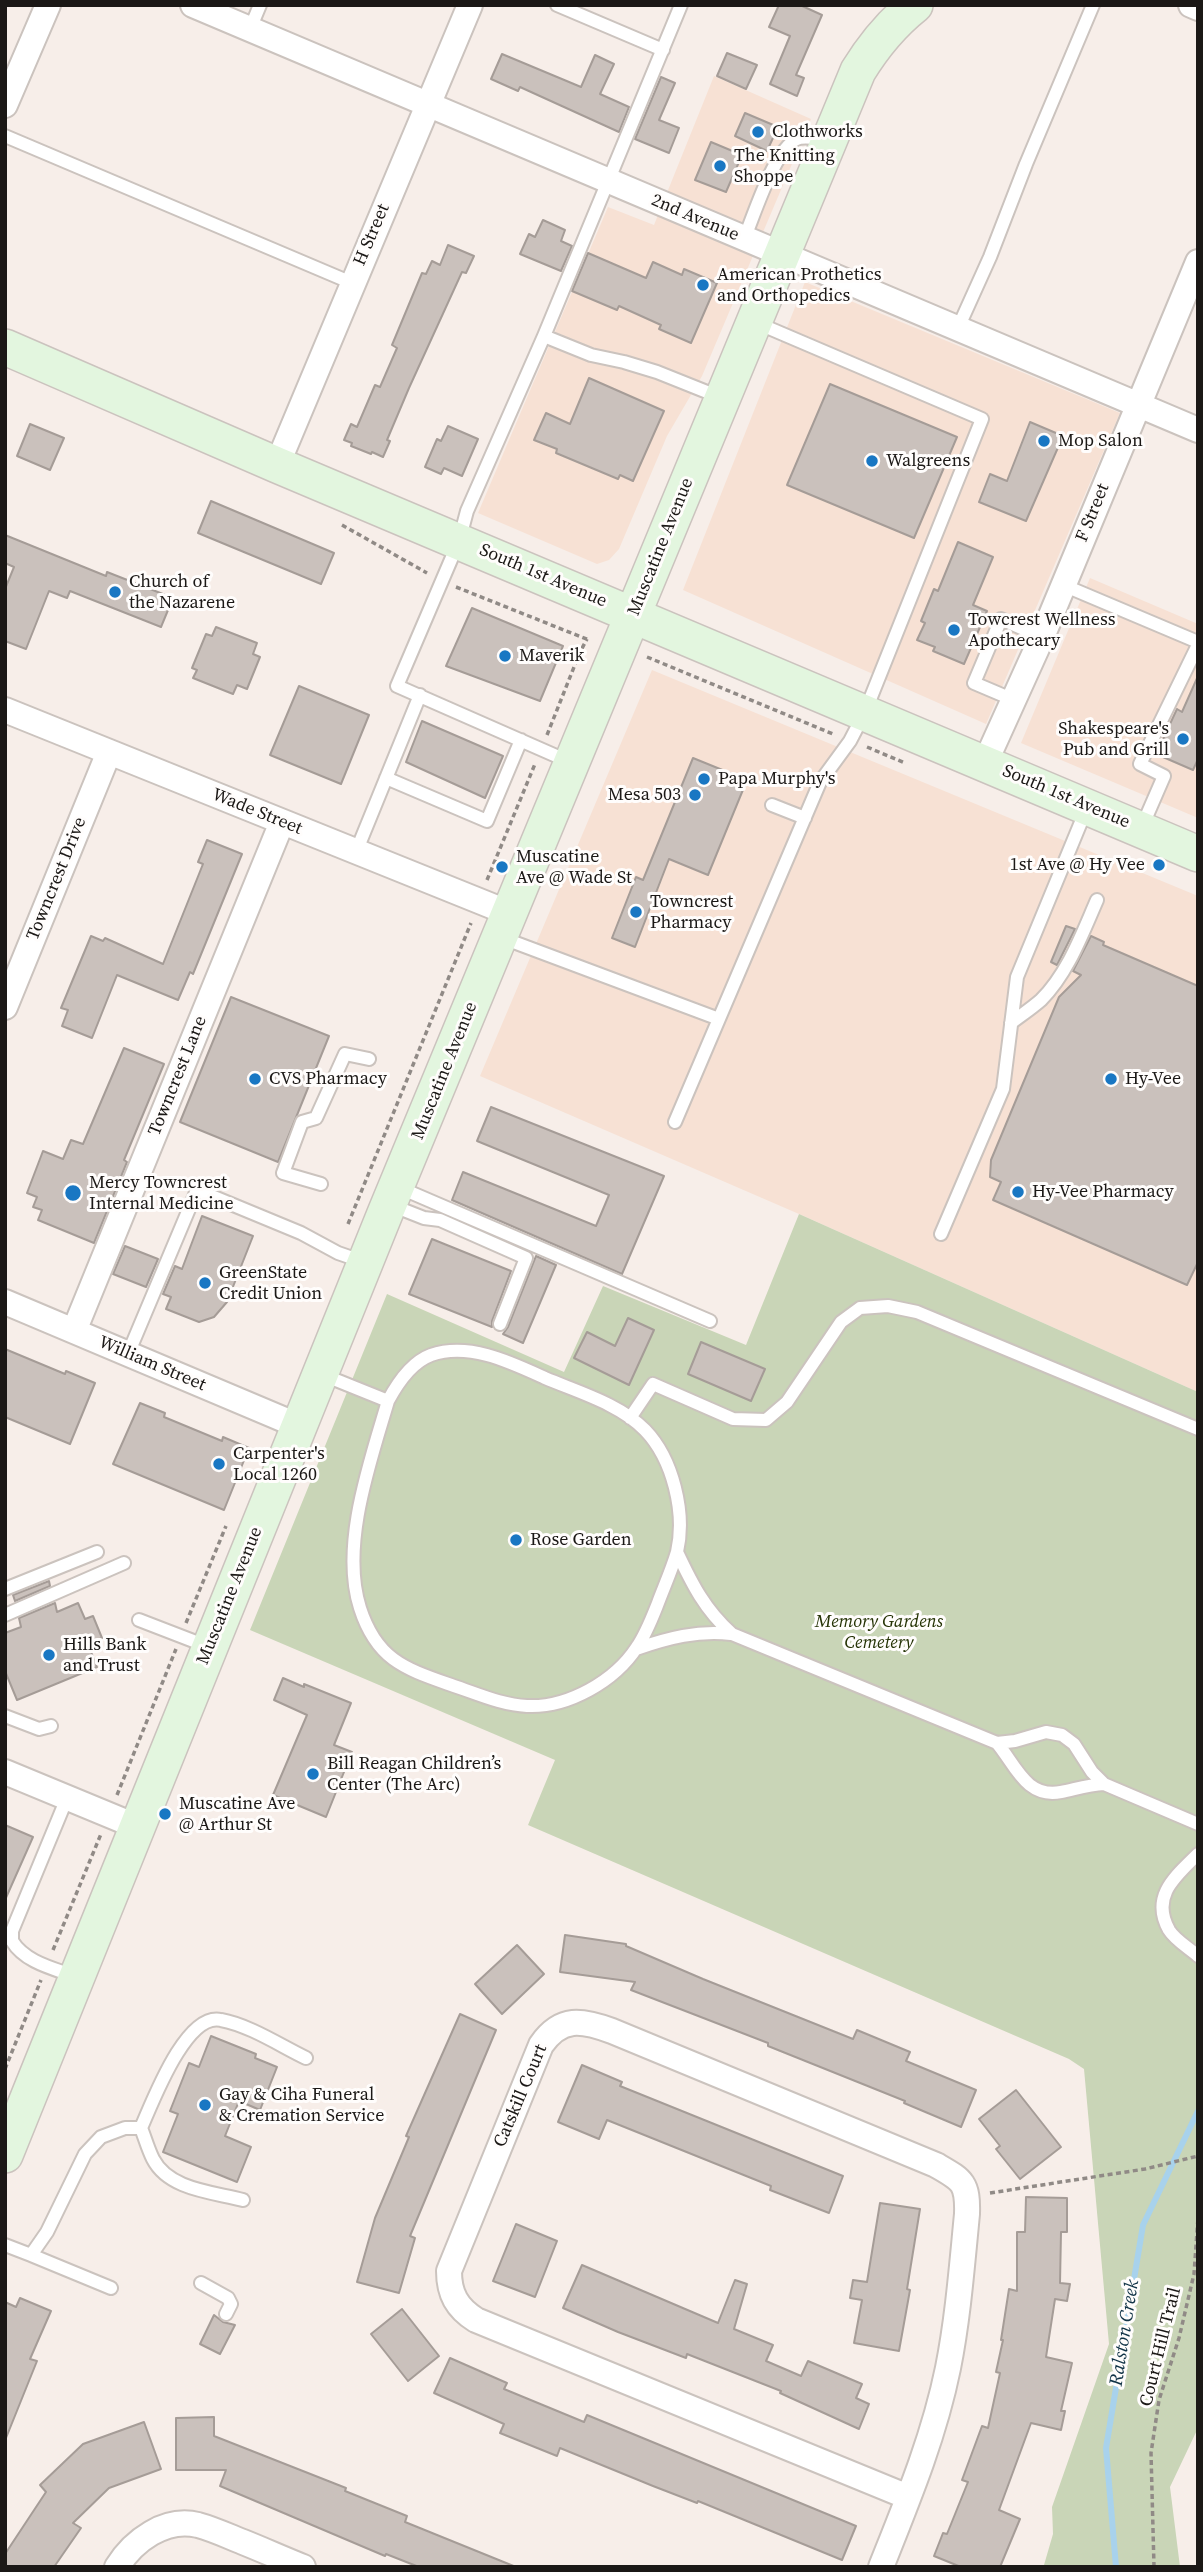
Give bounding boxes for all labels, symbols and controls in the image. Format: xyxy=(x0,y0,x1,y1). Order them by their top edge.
place label: Clothworks xyxy=(772,121,863,143)
marker: Clothworks xyxy=(750,124,766,140)
place label: The Knitting Shoppe xyxy=(734,145,835,188)
marker: The Knitting Shoppe xyxy=(712,158,728,174)
street label: 2nd Avenue xyxy=(648,190,742,246)
street label: H Street xyxy=(349,201,395,269)
place label: American Prothetics and Orthopedics xyxy=(717,264,882,306)
marker: American Prothetics and Orthopedics xyxy=(695,277,711,293)
place label: Mop Salon xyxy=(1058,430,1143,452)
marker: Mop Salon xyxy=(1036,433,1052,449)
place label: Walgreens xyxy=(886,450,970,472)
marker: Walgreens xyxy=(864,453,880,469)
street label: Muscatine Avenue xyxy=(624,475,698,619)
street label: F Street xyxy=(1072,481,1114,545)
street label: South 1st Avenue xyxy=(476,539,610,613)
place label: Church of the Nazarene xyxy=(129,571,235,614)
marker: Church of the Nazarene xyxy=(107,584,123,600)
place label: Towcrest Wellness Apothecary xyxy=(968,609,1116,652)
marker: Towcrest Wellness Apothecary xyxy=(946,622,962,638)
place label: Maverik xyxy=(519,645,584,667)
marker: Maverik xyxy=(497,648,513,664)
place label: Shakespeare's Pub and Grill xyxy=(1058,718,1169,760)
marker: Shakespeare's Pub and Grill xyxy=(1175,731,1191,747)
street label: South 1st Avenue xyxy=(999,760,1133,834)
place label: Papa Murphy's xyxy=(718,768,836,790)
marker: Papa Murphy's xyxy=(696,771,712,787)
street label: Wade Street xyxy=(209,784,305,840)
place label: Mesa 503 xyxy=(608,784,681,806)
marker: Mesa 503 xyxy=(687,787,703,803)
street label: Towncrest Drive xyxy=(22,814,92,944)
place label: Muscatine Ave @ Wade St xyxy=(516,846,632,888)
place label: 1st Ave @ Hy Vee xyxy=(1010,854,1145,876)
marker: 1st Ave @ Hy Vee xyxy=(1151,857,1167,873)
marker: Muscatine Ave @ Wade St xyxy=(494,859,510,875)
place label: Towncrest Pharmacy xyxy=(650,891,733,934)
marker: Towncrest Pharmacy xyxy=(628,904,644,920)
street label: Muscatine Avenue xyxy=(408,999,482,1143)
street label: Towncrest Lane xyxy=(144,1013,212,1139)
place label: CVS Pharmacy xyxy=(269,1068,387,1090)
place label: Hy-Vee xyxy=(1125,1068,1181,1090)
marker: CVS Pharmacy xyxy=(247,1071,263,1087)
marker: Hy-Vee xyxy=(1103,1071,1119,1087)
place label: Mercy Towncrest Internal Medicine xyxy=(89,1172,234,1214)
place label: Hy-Vee Pharmacy xyxy=(1032,1181,1174,1203)
marker: Mercy Towncrest Internal Medicine xyxy=(63,1183,83,1203)
marker: Hy-Vee Pharmacy xyxy=(1010,1184,1026,1200)
place label: GreenState Credit Union xyxy=(219,1262,322,1304)
marker: GreenState Credit Union xyxy=(197,1275,213,1291)
street label: William Street xyxy=(95,1332,209,1396)
place label: Carpenter's Local 1260 xyxy=(233,1443,325,1486)
marker: Carpenter's Local 1260 xyxy=(211,1456,227,1472)
street label: Muscatine Avenue xyxy=(193,1524,267,1668)
place label: Rose Garden xyxy=(530,1529,632,1551)
marker: Rose Garden xyxy=(508,1532,524,1548)
park label: Memory Gardens Cemetery xyxy=(815,1611,943,1654)
place label: Hills Bank and Trust xyxy=(63,1634,146,1676)
marker: Hills Bank and Trust xyxy=(41,1647,57,1663)
place label: Bill Reagan Children’s Center (The Arc) xyxy=(327,1753,501,1796)
marker: Bill Reagan Children’s Center (The Arc) xyxy=(305,1766,321,1782)
place label: Muscatine Ave @ Arthur St xyxy=(179,1793,295,1836)
marker: Muscatine Ave @ Arthur St xyxy=(157,1806,173,1822)
street label: Catskill Court xyxy=(490,2041,552,2151)
place label: Gay & Ciha Funeral & Cremation Service xyxy=(219,2084,384,2126)
marker: Gay & Ciha Funeral & Cremation Service xyxy=(197,2097,213,2113)
water label: Ralston Creek xyxy=(1105,2278,1145,2388)
street label: Court Hill Trail xyxy=(1136,2285,1186,2409)

